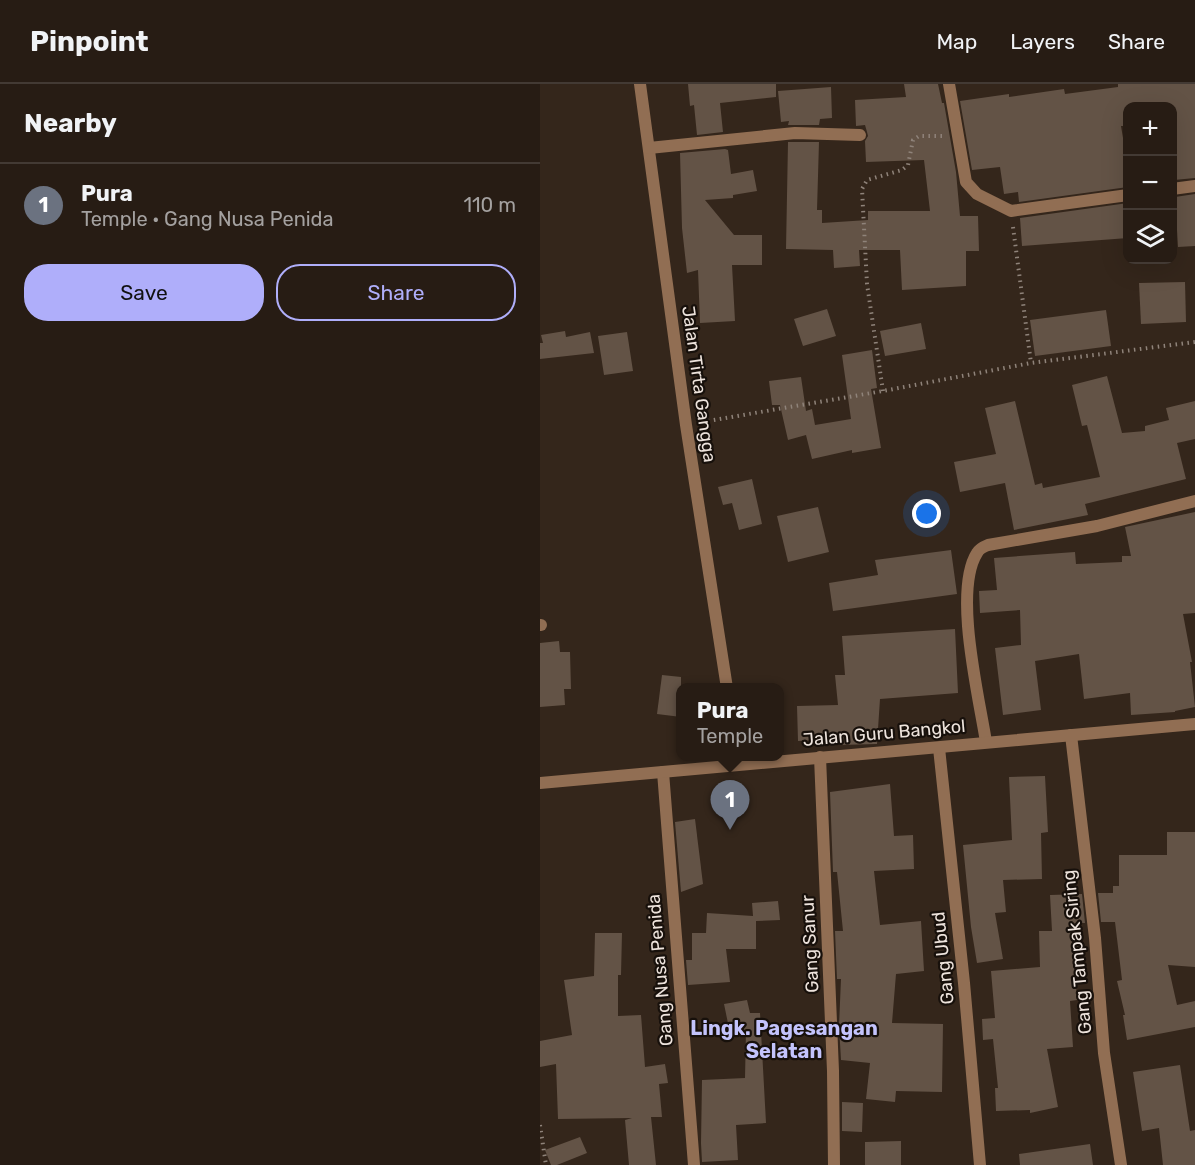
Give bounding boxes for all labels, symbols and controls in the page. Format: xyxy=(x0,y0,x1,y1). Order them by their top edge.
text: Pinpoint xyxy=(30,25,149,58)
text: Map xyxy=(936,29,977,54)
text: Layers xyxy=(1010,29,1075,54)
text: Share xyxy=(1108,29,1165,54)
map controls xyxy=(1123,102,1177,264)
button: + xyxy=(1123,102,1177,156)
text: Nearby xyxy=(24,108,117,139)
button: − xyxy=(1123,156,1177,210)
text: Pura xyxy=(81,180,133,207)
text: 1 xyxy=(39,193,48,217)
text: 110 m xyxy=(464,193,516,217)
text: Temple · Gang Nusa Penida xyxy=(81,207,334,231)
button: layers xyxy=(1123,210,1177,264)
button: Save xyxy=(24,264,264,321)
button: Share xyxy=(276,264,516,321)
street label: Jalan Tirta Gangga xyxy=(677,304,721,464)
your location xyxy=(912,499,941,528)
popup xyxy=(676,683,784,761)
text: Pura xyxy=(697,697,748,724)
street label: Jalan Guru Bangkol xyxy=(802,715,966,751)
text: Temple xyxy=(697,724,763,748)
pin: 1 xyxy=(710,780,750,830)
street label: Gang Tampak Siring xyxy=(1057,869,1097,1035)
street label: Gang Nusa Penida xyxy=(642,893,678,1047)
street label: Gang Sanur xyxy=(796,894,824,994)
street label: Gang Ubud xyxy=(927,911,959,1005)
district label: Lingk. Pagesangan Selatan xyxy=(690,1016,878,1063)

